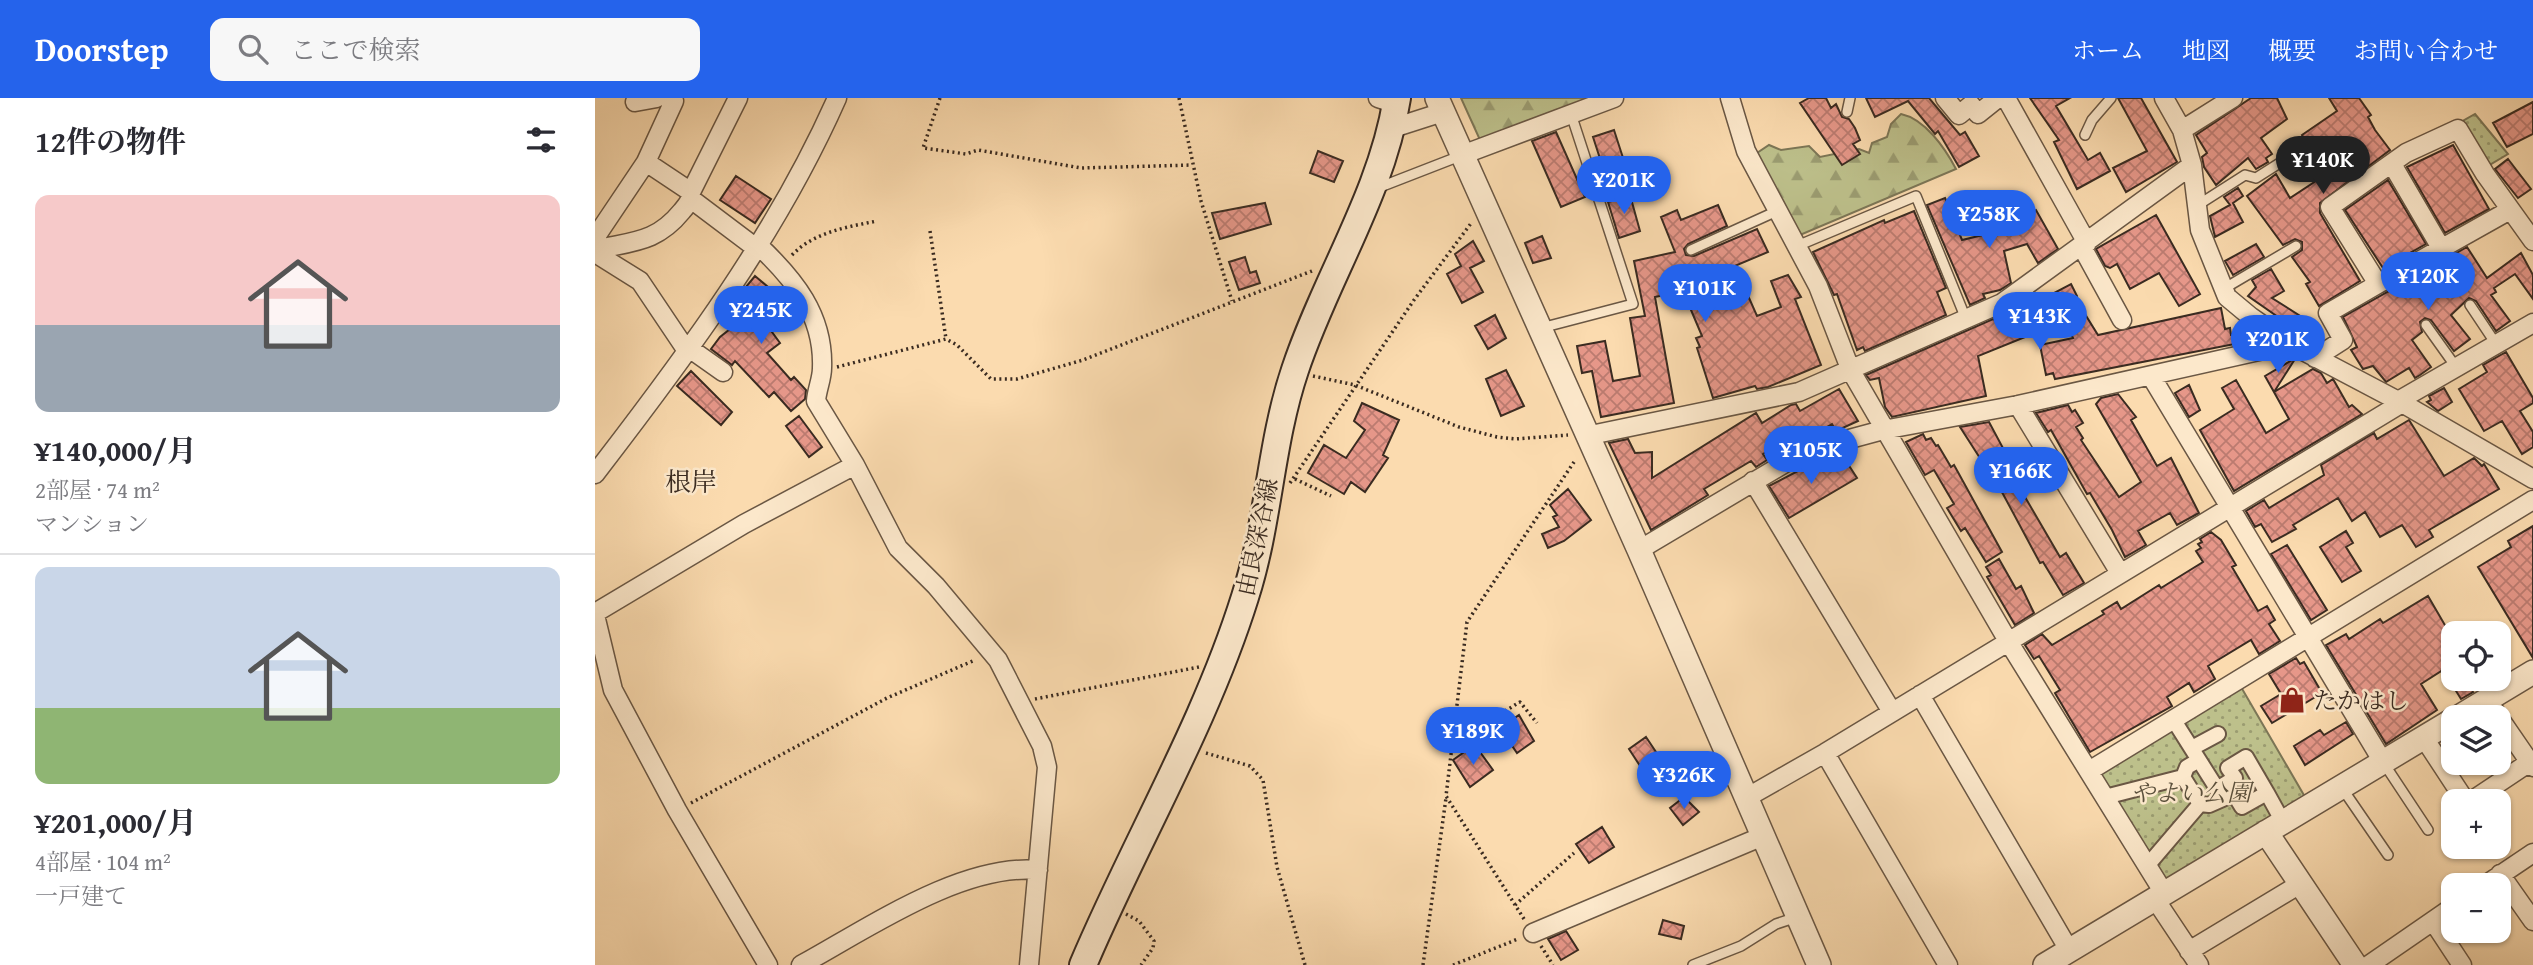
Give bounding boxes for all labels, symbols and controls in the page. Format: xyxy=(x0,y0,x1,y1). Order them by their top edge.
search box xyxy=(210,18,700,81)
text: Doorstep xyxy=(35,25,168,73)
icon: search xyxy=(234,30,272,68)
text: ここで検索 xyxy=(290,30,420,69)
text: ホーム xyxy=(2072,33,2144,68)
text: 地図 xyxy=(2182,33,2230,68)
text: 概要 xyxy=(2268,33,2316,68)
text: お問い合わせ xyxy=(2354,33,2498,68)
text: 12件の物件 xyxy=(35,119,186,163)
icon: filters xyxy=(522,121,560,159)
pin: ¥140K xyxy=(2274,136,2372,196)
text: ¥140K xyxy=(2292,142,2354,175)
pin: ¥201K xyxy=(1575,156,1673,216)
text: ¥201K xyxy=(1593,162,1655,195)
pin: ¥258K xyxy=(1940,190,2038,250)
text: ¥258K xyxy=(1958,196,2020,229)
icon: home xyxy=(235,241,361,367)
pin: ¥120K xyxy=(2379,252,2477,312)
text: ¥120K xyxy=(2397,258,2459,291)
pin: ¥101K xyxy=(1656,264,1754,324)
text: ¥101K xyxy=(1674,270,1736,303)
pin: ¥245K xyxy=(712,286,810,346)
text: ¥245K xyxy=(730,292,792,325)
pin: ¥143K xyxy=(1991,292,2089,352)
text: ¥143K xyxy=(2009,298,2071,331)
pin: ¥201K xyxy=(2229,316,2327,375)
text: ¥201K xyxy=(2247,321,2309,354)
pin: ¥105K xyxy=(1762,426,1860,486)
text: ¥140,000/月 xyxy=(35,428,197,472)
text: ¥105K xyxy=(1780,432,1842,465)
pin: ¥166K xyxy=(1972,448,2070,507)
text: ¥166K xyxy=(1990,453,2052,486)
district label: 根岸 xyxy=(665,462,717,501)
text: 2部屋 · 74 m² xyxy=(35,473,160,506)
street label: 由良深谷線 xyxy=(1227,475,1287,599)
text: マンション xyxy=(35,507,149,540)
icon: home xyxy=(235,613,361,739)
map controls xyxy=(2441,621,2511,943)
button: locate xyxy=(2441,621,2511,691)
place label: たかはし xyxy=(2313,683,2409,718)
shop icon: たかはし xyxy=(2277,685,2307,715)
button: layers xyxy=(2441,705,2511,775)
pin: ¥189K xyxy=(1424,708,1522,767)
text: ¥189K xyxy=(1442,713,1504,746)
pin: ¥326K xyxy=(1635,752,1733,811)
text: ¥326K xyxy=(1653,757,1715,790)
park label: やよい公園 xyxy=(2131,775,2255,810)
button: + xyxy=(2441,789,2511,859)
text: ¥201,000/月 xyxy=(35,800,197,844)
text: 4部屋 · 104 m² xyxy=(35,845,171,878)
button: − xyxy=(2441,873,2511,943)
text: 一戸建て xyxy=(35,879,127,912)

